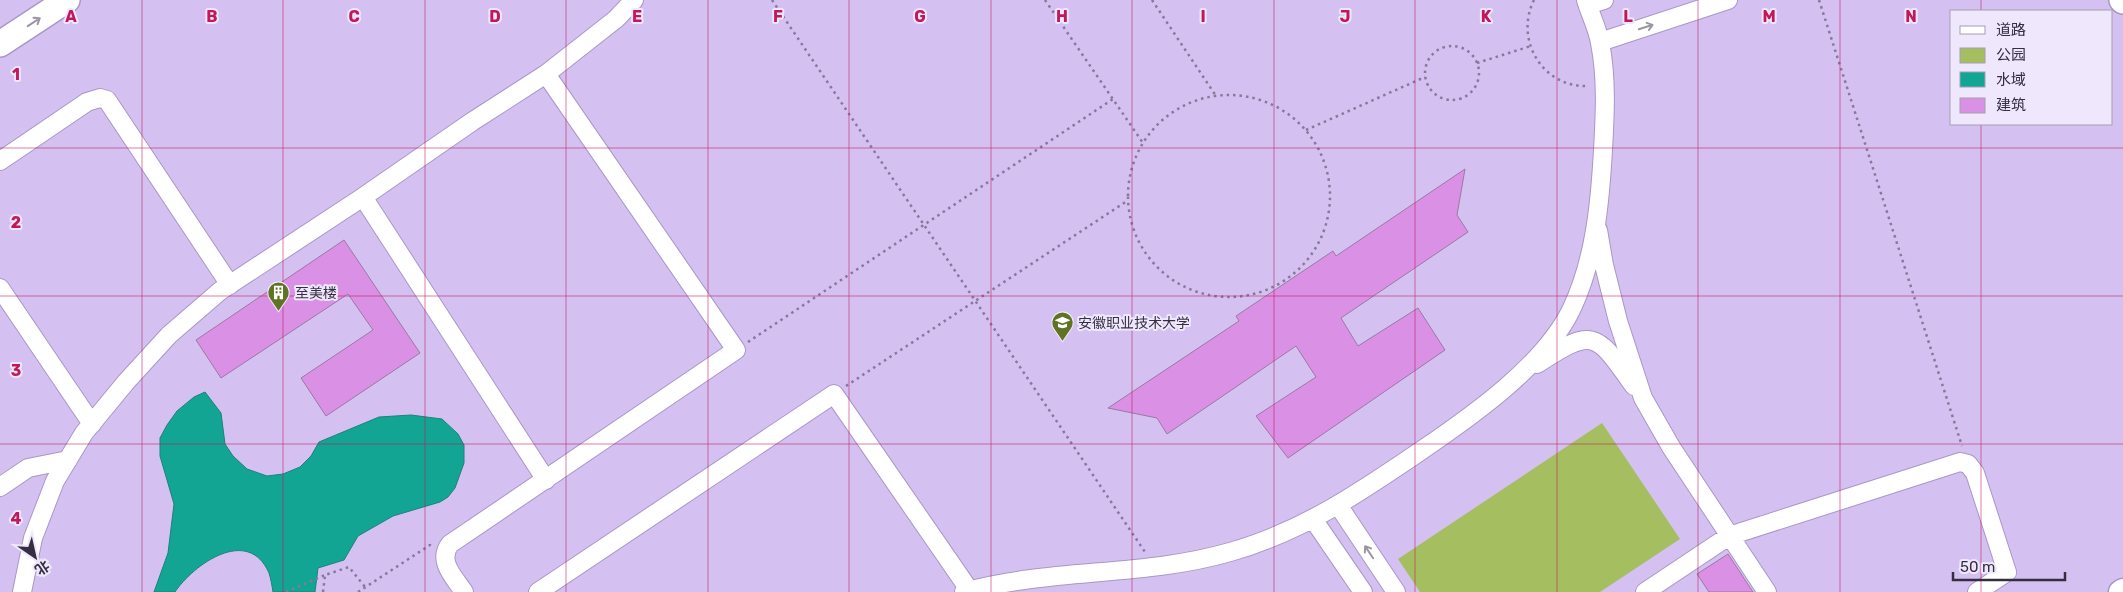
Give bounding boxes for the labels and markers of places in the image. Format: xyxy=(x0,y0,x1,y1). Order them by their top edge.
building icon: 至美楼 xyxy=(267,281,291,312)
place label: 至美楼 xyxy=(295,285,337,302)
school or university icon: 安徽职业技术大学 xyxy=(1050,311,1074,342)
place label: 安徽职业技术大学 xyxy=(1078,315,1190,332)

